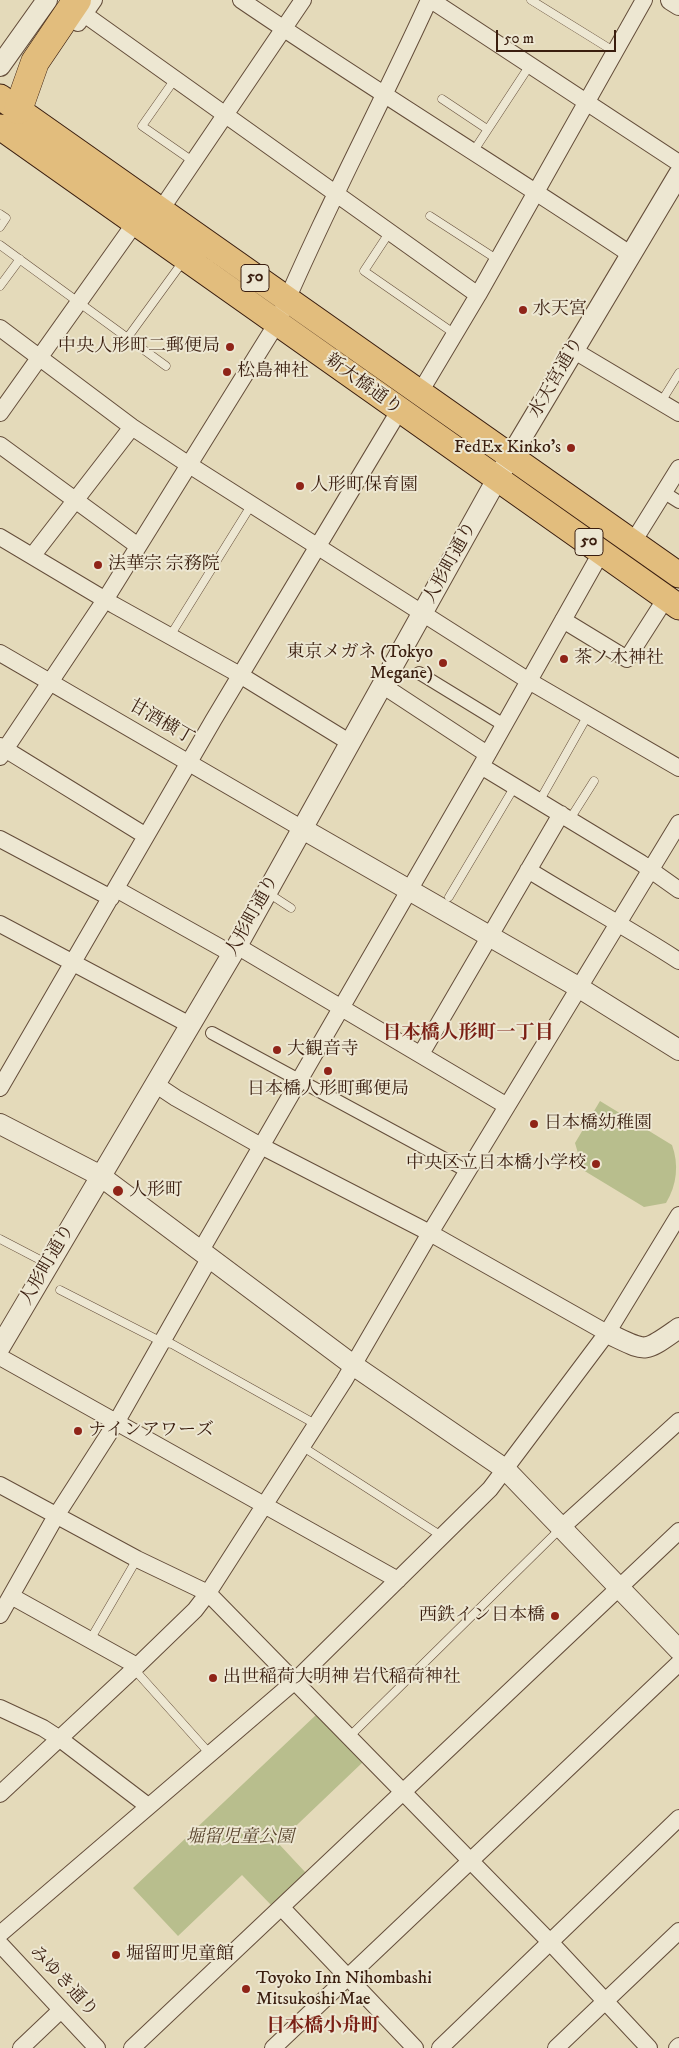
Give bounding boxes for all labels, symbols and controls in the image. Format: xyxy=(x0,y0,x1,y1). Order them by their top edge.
scale bar xyxy=(499,20,619,52)
text: 50 m xyxy=(504,29,534,48)
road number: 50 xyxy=(241,264,269,292)
place label: 水天宮 xyxy=(533,299,587,321)
marker: 水天宮 xyxy=(517,304,529,316)
street label: 水天宮通り xyxy=(525,334,589,422)
place label: 中央人形町二郵便局 xyxy=(58,336,220,358)
marker: 中央人形町二郵便局 xyxy=(224,341,236,353)
street label: 新大橋通り xyxy=(320,350,406,420)
place label: 松島神社 xyxy=(237,361,309,383)
marker: 松島神社 xyxy=(221,366,233,378)
place label: FedEx Kinko's xyxy=(454,437,561,459)
marker: FedEx Kinko's xyxy=(565,442,577,454)
place label: 人形町保育園 xyxy=(310,475,418,497)
marker: 人形町保育園 xyxy=(294,480,306,492)
street label: 人形町通り xyxy=(420,518,482,608)
road number: 50 xyxy=(575,528,603,556)
place label: 法華宗 宗務院 xyxy=(108,554,220,576)
marker: 法華宗 宗務院 xyxy=(92,559,104,571)
place label: 東京メガネ (Tokyo Megane) xyxy=(287,642,433,684)
place label: 茶ノ木神社 xyxy=(574,648,664,670)
marker: 茶ノ木神社 xyxy=(558,653,570,665)
marker: 東京メガネ (Tokyo Megane) xyxy=(437,657,449,669)
street label: 甘酒横丁 xyxy=(124,696,198,750)
street label: 人形町通り xyxy=(222,871,284,961)
district label: 日本橋人形町一丁目 xyxy=(383,1023,553,1045)
place label: 大観音寺 xyxy=(287,1039,359,1061)
marker: 大観音寺 xyxy=(271,1044,283,1056)
marker: 日本橋人形町郵便局 xyxy=(322,1065,334,1077)
place label: 日本橋人形町郵便局 xyxy=(247,1079,409,1101)
place label: 日本橋幼稚園 xyxy=(544,1113,652,1135)
marker: 日本橋幼稚園 xyxy=(528,1118,540,1130)
place label: 中央区立日本橋小学校 xyxy=(406,1153,586,1175)
marker: 中央区立日本橋小学校 xyxy=(590,1158,602,1170)
place label: 人形町 xyxy=(129,1180,183,1202)
marker: 人形町 xyxy=(111,1184,125,1198)
street label: 人形町通り xyxy=(16,1221,80,1309)
place label: ナインアワーズ xyxy=(88,1420,214,1442)
marker: ナインアワーズ xyxy=(72,1425,84,1437)
place label: 西鉄イン日本橋 xyxy=(419,1605,545,1627)
marker: 西鉄イン日本橋 xyxy=(549,1610,561,1622)
place label: 出世稲荷大明神 岩代稲荷神社 xyxy=(223,1667,461,1689)
marker: 出世稲荷大明神 岩代稲荷神社 xyxy=(207,1672,219,1684)
park label: 堀留児童公園 xyxy=(186,1827,294,1849)
street label: みゆき通り xyxy=(24,1942,102,2022)
place label: 堀留町児童館 xyxy=(126,1944,234,1966)
marker: 堀留町児童館 xyxy=(110,1949,122,1961)
place label: Toyoko Inn Nihombashi Mitsukoshi Mae xyxy=(256,1968,432,2010)
marker: Toyoko Inn Nihombashi Mitsukoshi Mae xyxy=(240,1983,252,1995)
district label: 日本橋小舟町 xyxy=(266,2016,380,2038)

